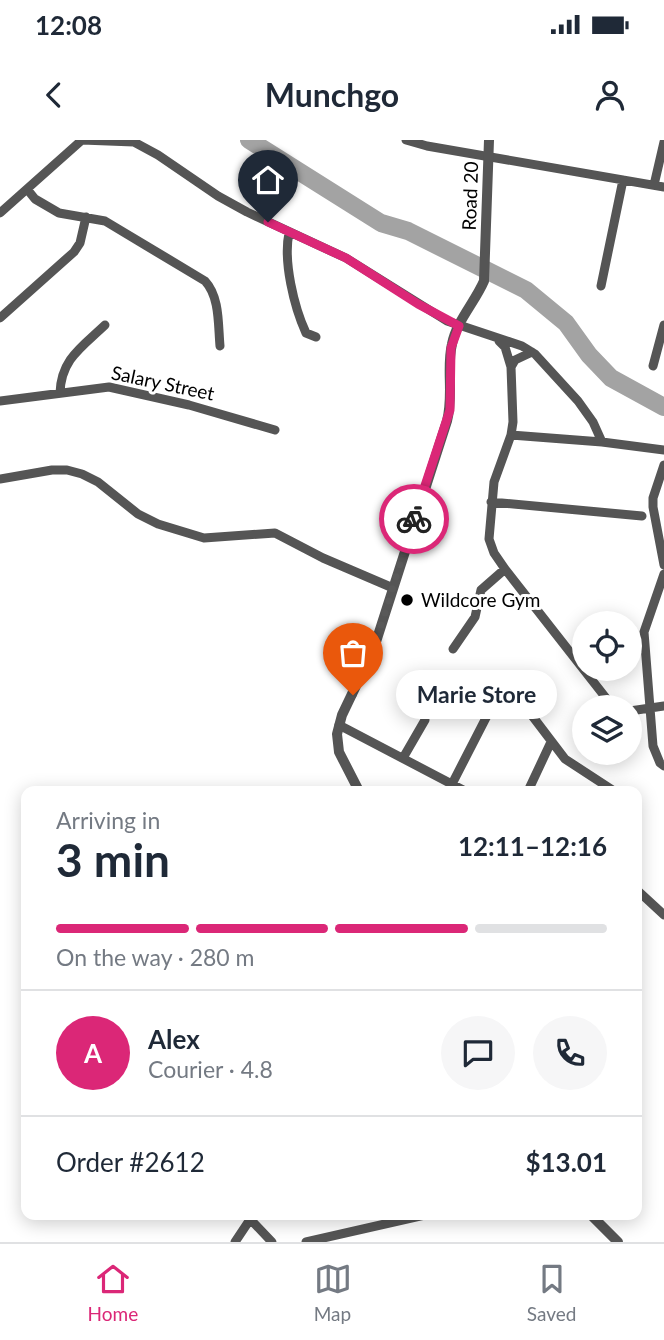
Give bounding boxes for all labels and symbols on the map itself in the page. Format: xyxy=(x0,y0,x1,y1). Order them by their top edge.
pin xyxy=(238,150,298,222)
street label: Road 20 xyxy=(457,161,482,231)
street label: Salary Street xyxy=(110,360,217,405)
courier xyxy=(379,484,449,554)
place label: Wildcore Gym xyxy=(421,588,540,611)
marker: Wildcore Gym xyxy=(399,592,415,608)
pin xyxy=(323,623,383,695)
callout: Marie Store xyxy=(395,670,556,720)

